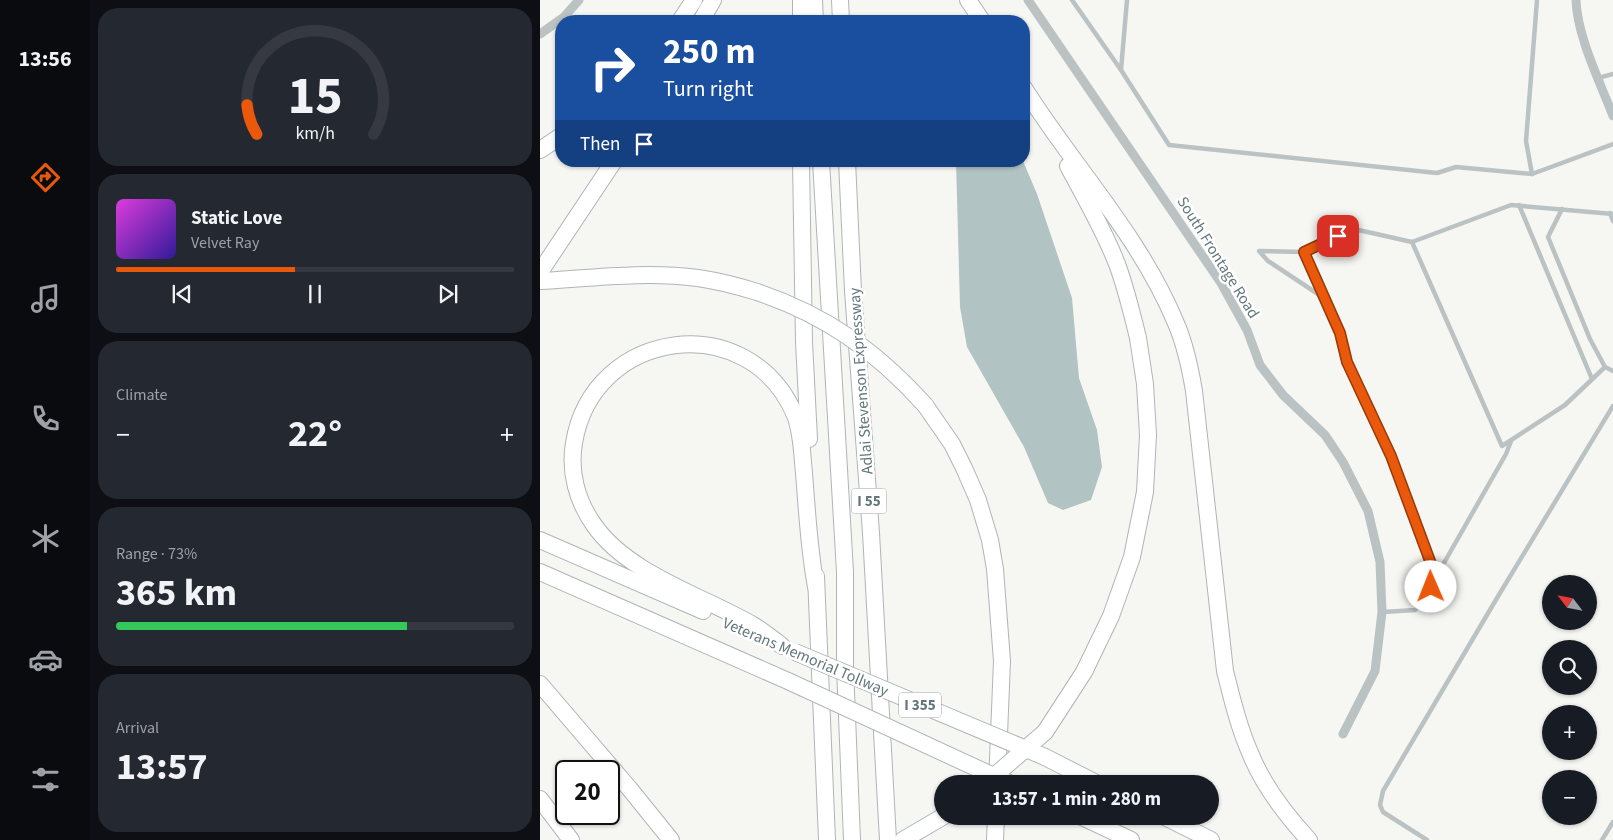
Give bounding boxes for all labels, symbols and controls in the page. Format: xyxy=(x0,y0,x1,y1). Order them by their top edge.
text: 250 m xyxy=(663,27,755,77)
icon: right xyxy=(580,35,645,100)
text: 13:56 xyxy=(18,43,72,75)
text: 15 xyxy=(288,60,342,134)
text: Turn right xyxy=(663,73,753,105)
text: km/h xyxy=(295,121,335,146)
icon: arrive xyxy=(630,130,658,158)
text: Then xyxy=(580,131,620,158)
icon: directions xyxy=(28,160,63,195)
street label: South Frontage Road xyxy=(1172,192,1265,323)
text: Static Love xyxy=(191,205,282,232)
pin xyxy=(1317,215,1359,257)
icon: arrive xyxy=(1324,222,1352,250)
text: Velvet Ray xyxy=(191,232,259,254)
icon: previous xyxy=(168,280,196,308)
icon: pause xyxy=(301,280,329,308)
icon: next xyxy=(434,280,462,308)
icon: music xyxy=(28,281,63,316)
street label: Adlai Stevenson Expressway xyxy=(843,286,879,475)
text: Climate xyxy=(116,384,167,406)
icon: phone xyxy=(28,401,63,436)
text: 22° xyxy=(288,407,342,461)
text: − xyxy=(116,415,130,455)
text: + xyxy=(500,415,514,455)
road number: I 55 xyxy=(852,488,886,514)
icon: climate xyxy=(28,521,63,556)
text: Range · 73% xyxy=(116,543,197,565)
position arrow xyxy=(1404,560,1456,612)
text: 365 km xyxy=(116,566,237,620)
north arrow xyxy=(1542,575,1598,630)
map controls xyxy=(1542,575,1597,825)
street label: Veterans Memorial Tollway xyxy=(719,612,892,702)
button: search xyxy=(1542,640,1597,695)
icon: car xyxy=(28,642,63,677)
road number: I 355 xyxy=(899,692,941,718)
button: + xyxy=(1542,705,1597,760)
text: Arrival xyxy=(116,717,159,739)
text: 13:57 xyxy=(116,740,208,794)
speed limit sign: 20 xyxy=(555,760,620,825)
icon: filters xyxy=(28,762,63,797)
button: − xyxy=(1542,770,1597,825)
text: 13:57 · 1 min · 280 m xyxy=(992,786,1161,813)

